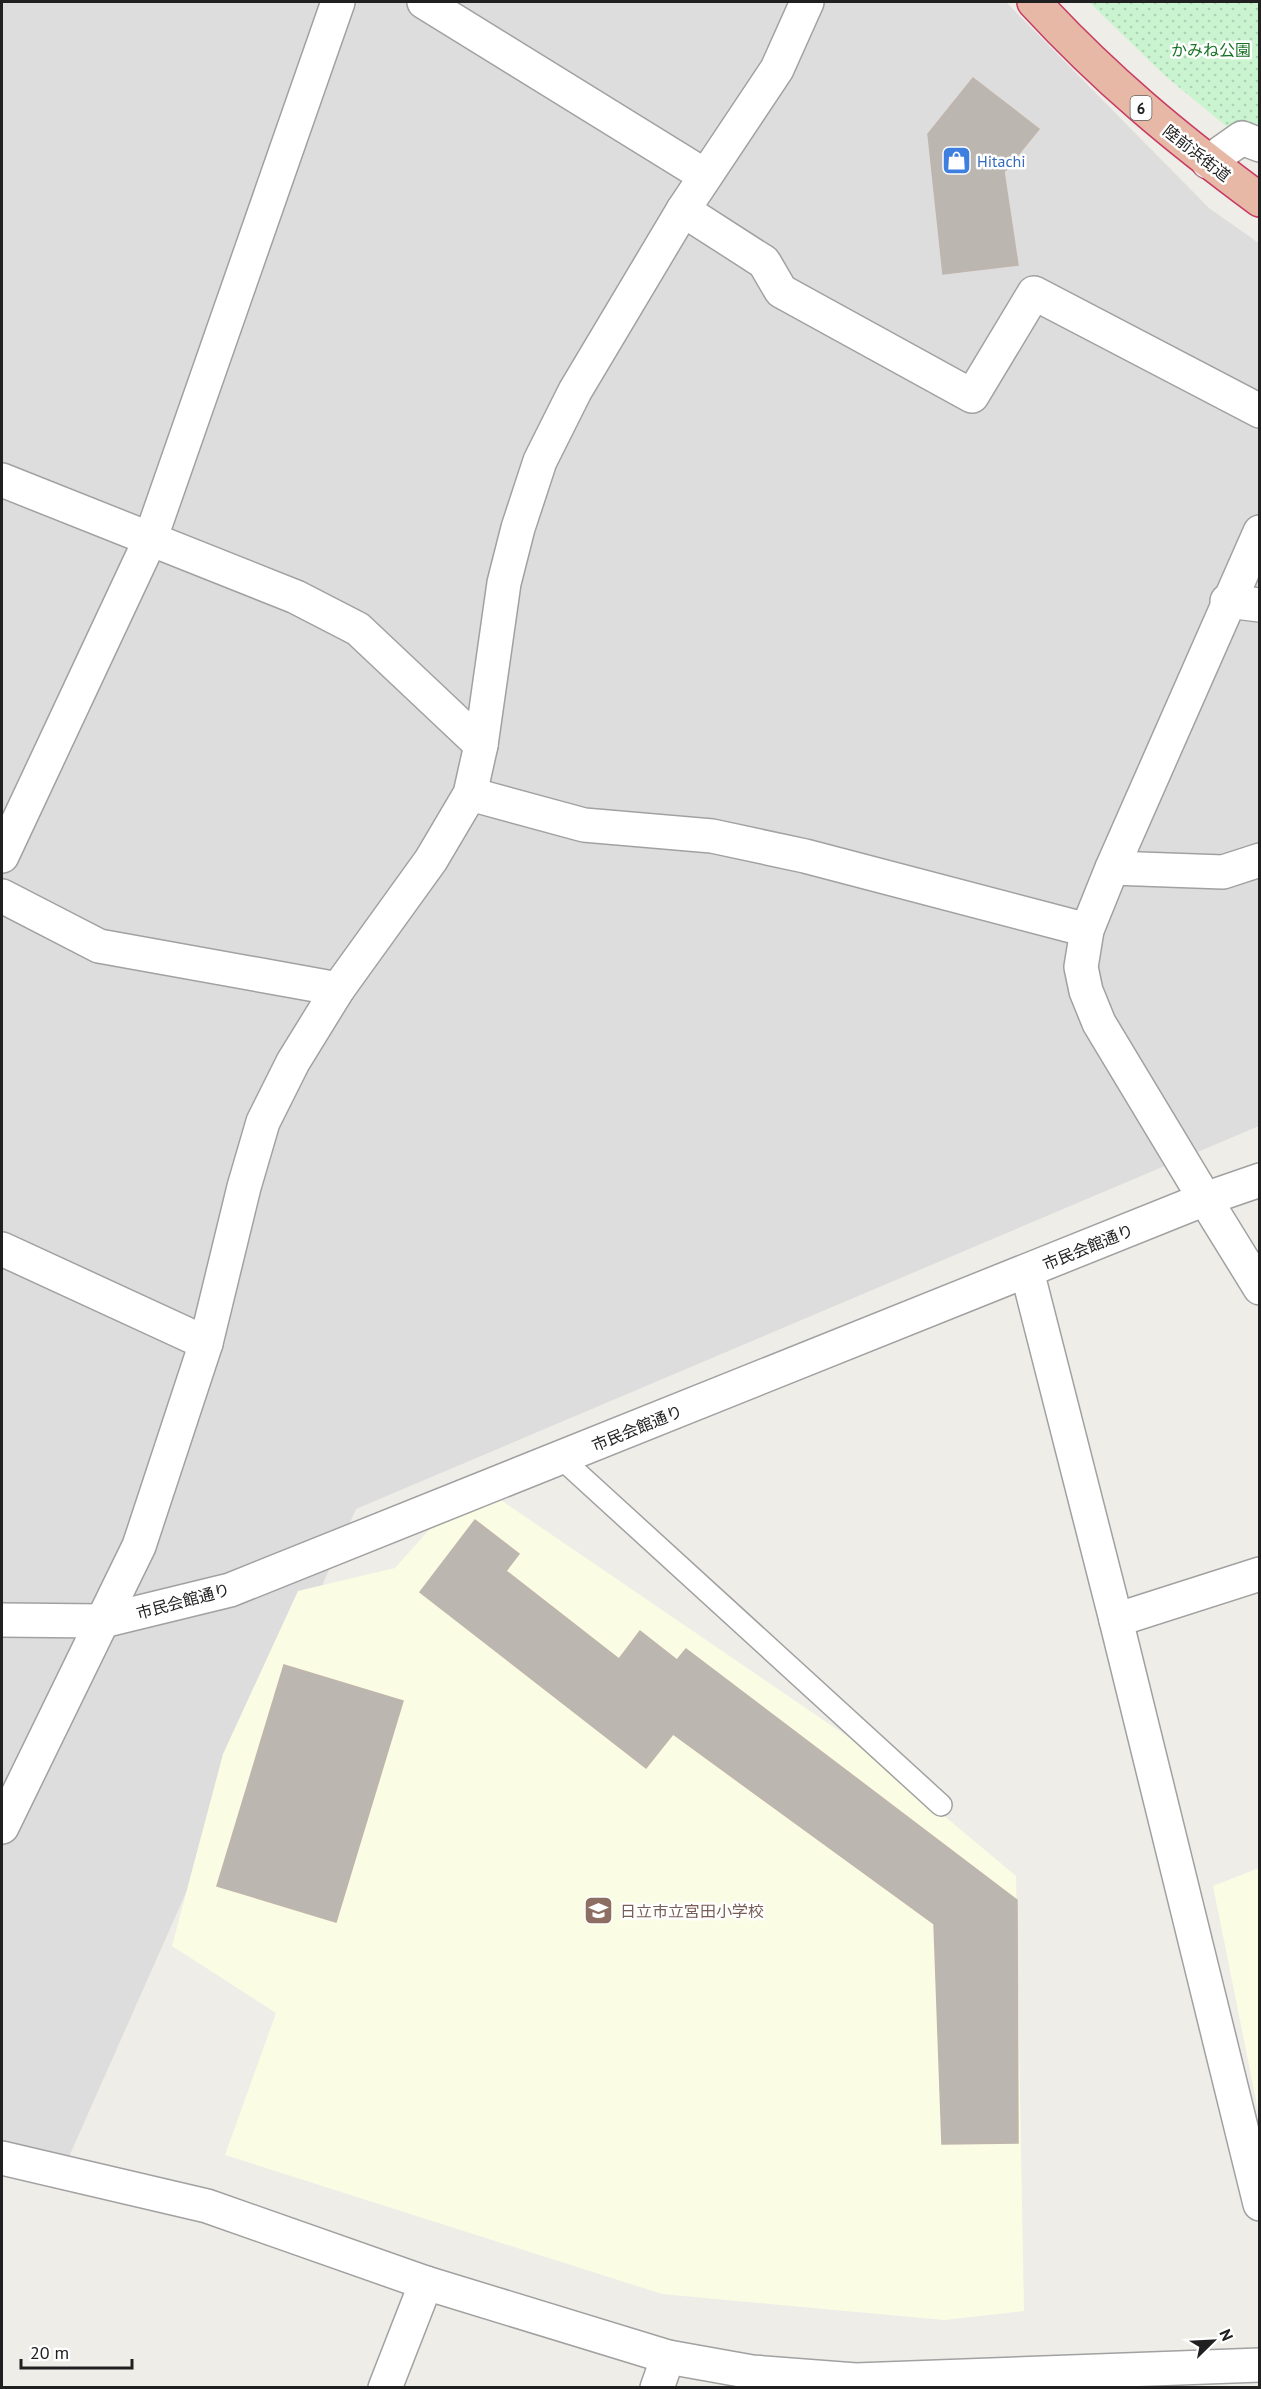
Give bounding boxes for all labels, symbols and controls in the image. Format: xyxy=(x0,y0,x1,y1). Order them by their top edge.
park label: かみね公園 xyxy=(1171,40,1251,60)
road number: 6 xyxy=(1130,96,1152,120)
street label: 陸前浜街道 xyxy=(1159,120,1235,186)
shop icon: Hitachi xyxy=(940,145,972,177)
place label: Hitachi xyxy=(977,151,1026,171)
street label: 市民会館通り xyxy=(1040,1220,1136,1274)
street label: 市民会館通り xyxy=(589,1401,685,1455)
street label: 市民会館通り xyxy=(134,1579,232,1623)
school or university icon: 日立市立宮田小学校 xyxy=(583,1895,615,1927)
place label: 日立市立宮田小学校 xyxy=(620,1901,764,1921)
north arrow xyxy=(1183,2311,1243,2371)
text: N xyxy=(1215,2326,1238,2344)
scale bar xyxy=(21,2332,132,2370)
text: 20 m xyxy=(30,2341,69,2364)

